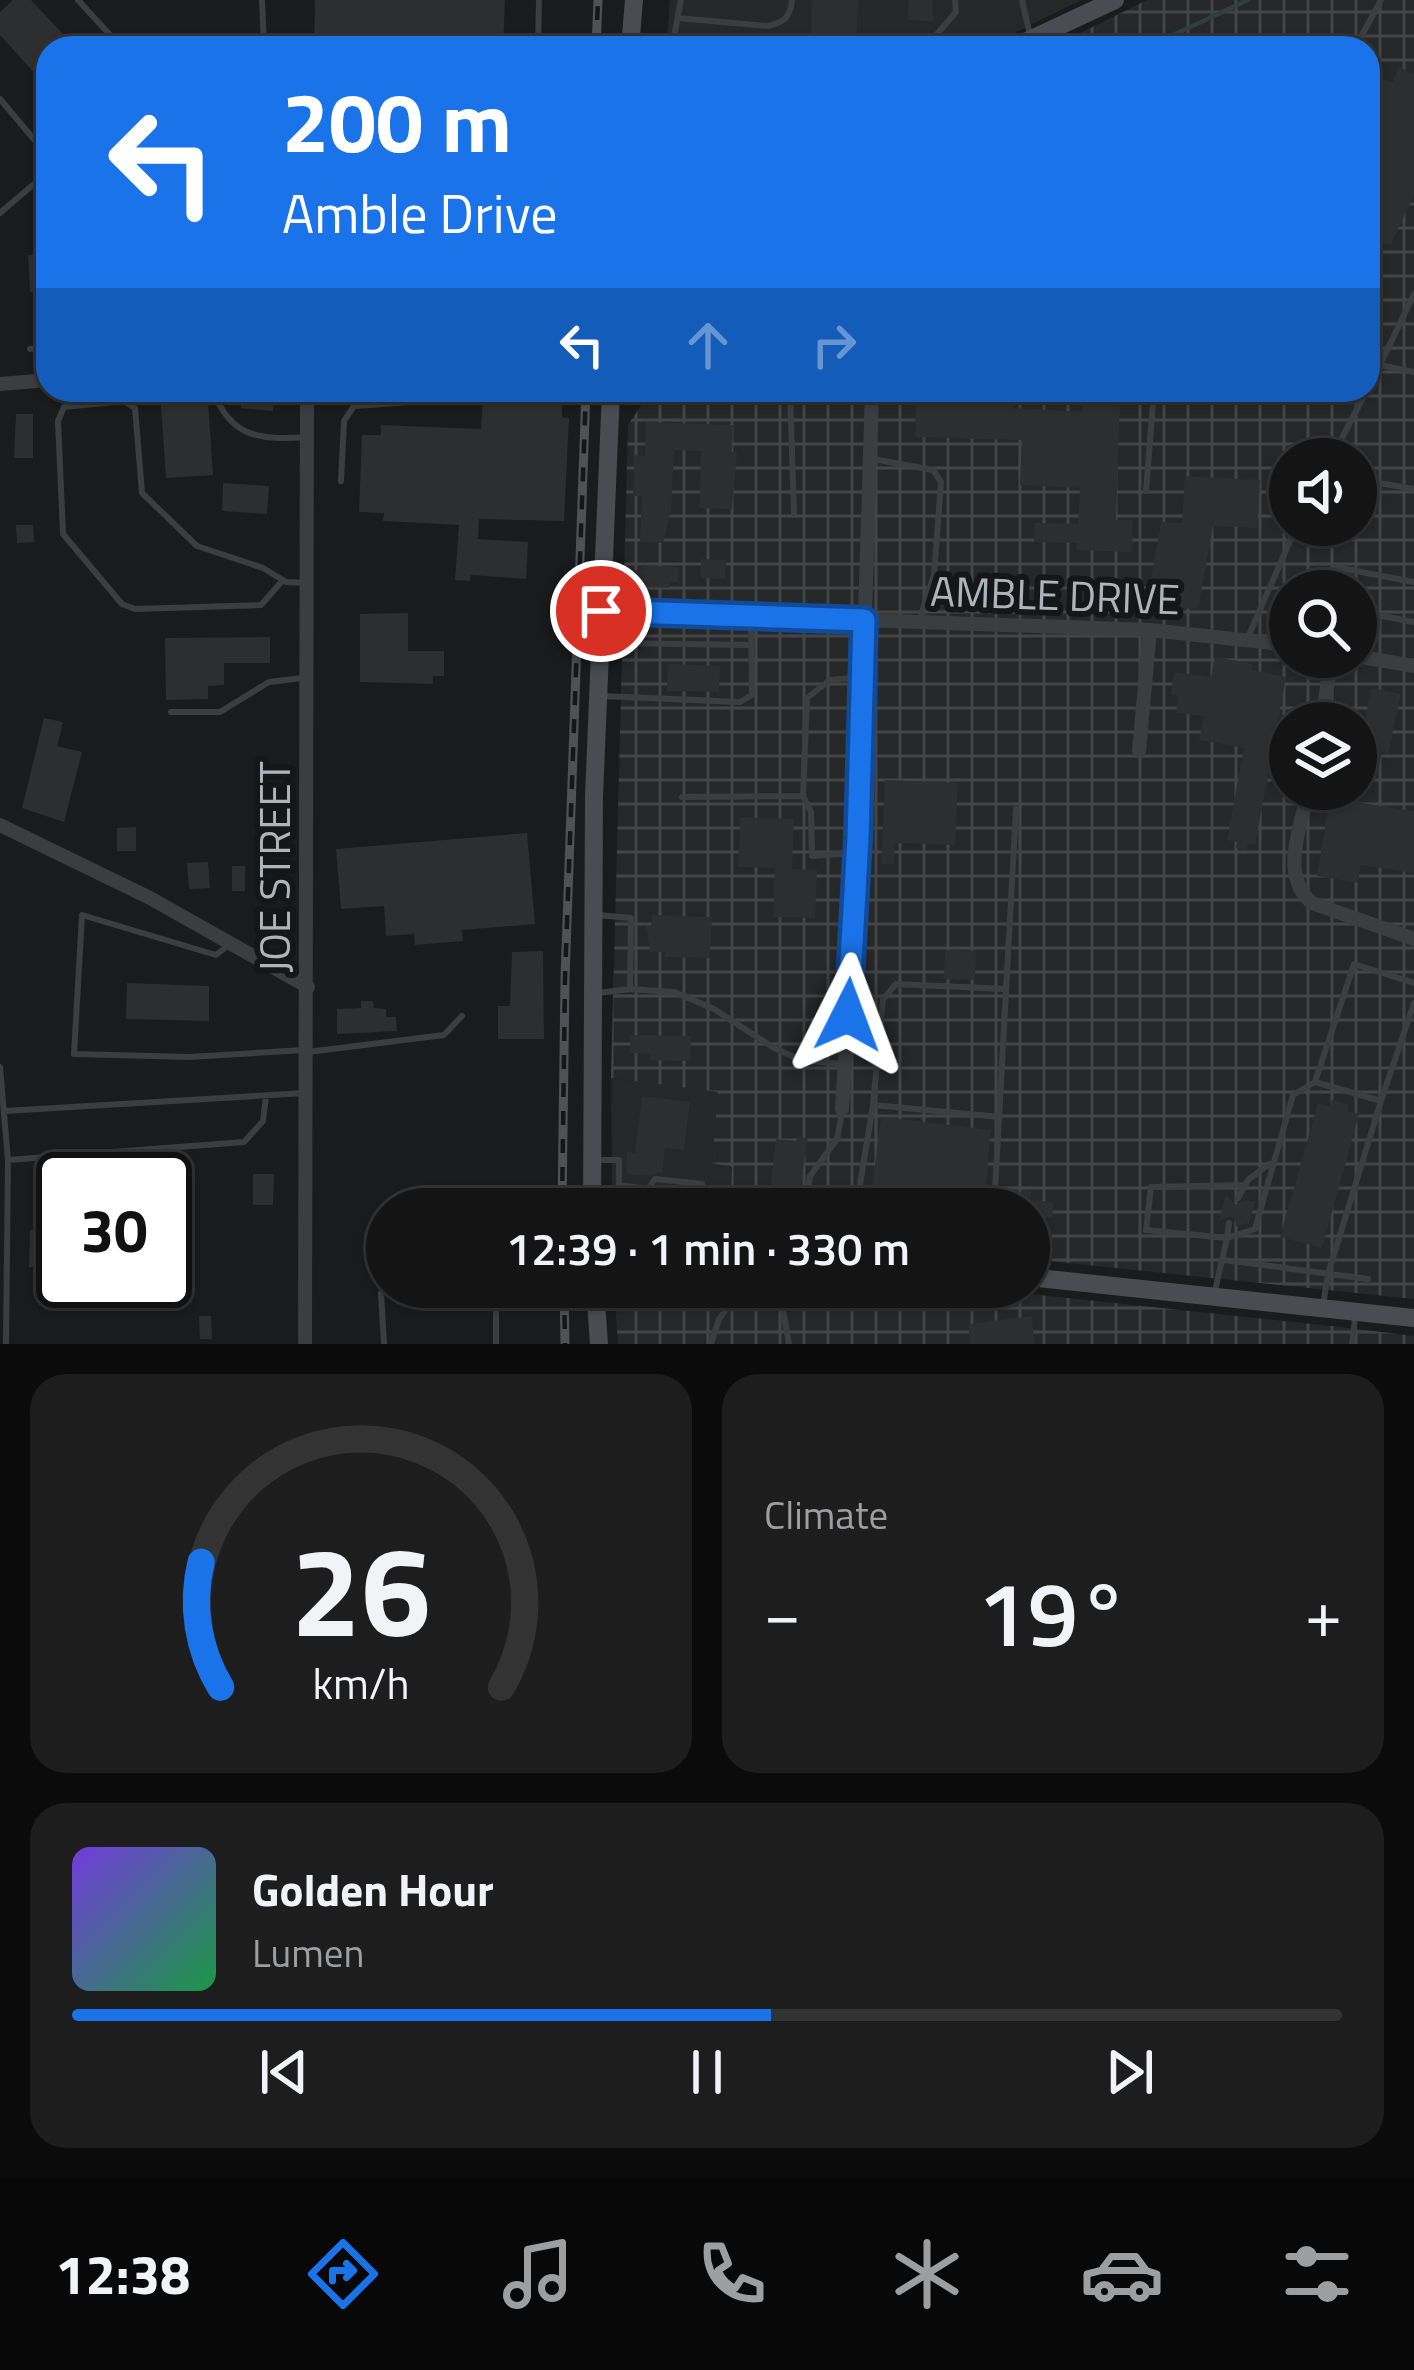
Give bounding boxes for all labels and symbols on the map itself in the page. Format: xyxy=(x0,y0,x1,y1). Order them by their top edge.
street label: AMBLE DRIVE xyxy=(929,558,1181,630)
pin xyxy=(550,560,652,662)
street label: JOE STREET xyxy=(242,761,306,973)
position arrow xyxy=(785,952,911,1078)
speed limit sign: 30 xyxy=(36,1152,192,1308)

